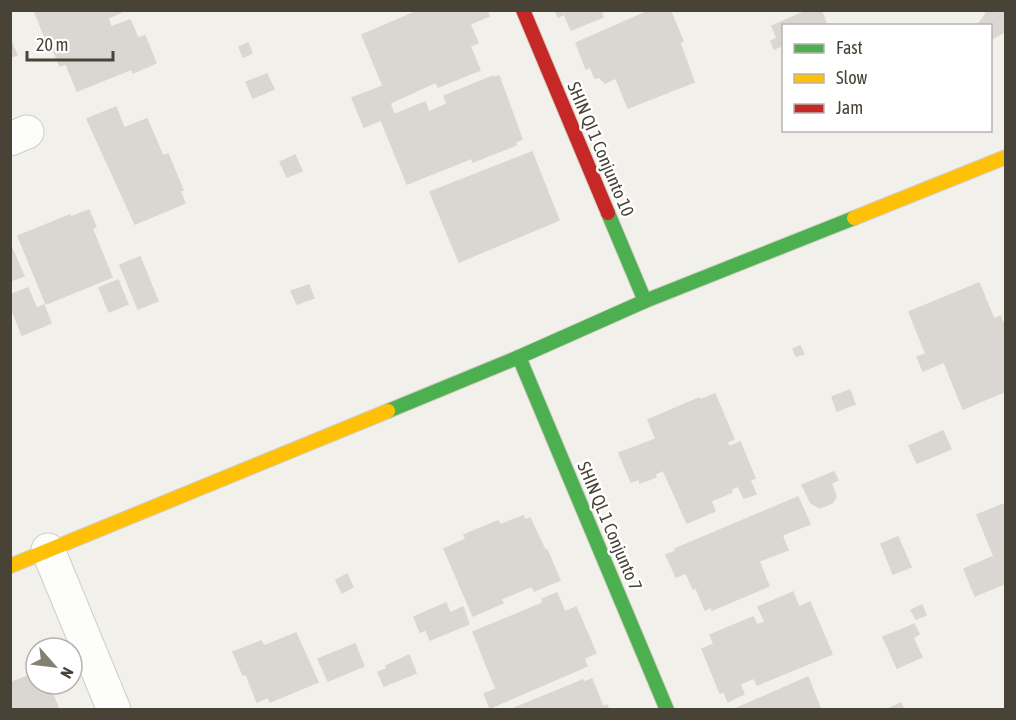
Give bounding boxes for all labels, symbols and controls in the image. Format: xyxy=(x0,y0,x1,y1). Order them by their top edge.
scale bar xyxy=(27,24,112,62)
legend xyxy=(782,24,992,132)
text: 20 m xyxy=(36,34,68,55)
text: Fast xyxy=(836,37,863,58)
text: Slow xyxy=(836,67,867,88)
street label: SHIN QI 1 Conjunto 10 xyxy=(563,79,639,219)
text: Jam xyxy=(836,97,863,118)
street label: SHIN QL 1 Conjunto 7 xyxy=(573,458,647,594)
north arrow xyxy=(24,636,84,696)
text: N xyxy=(57,665,77,681)

